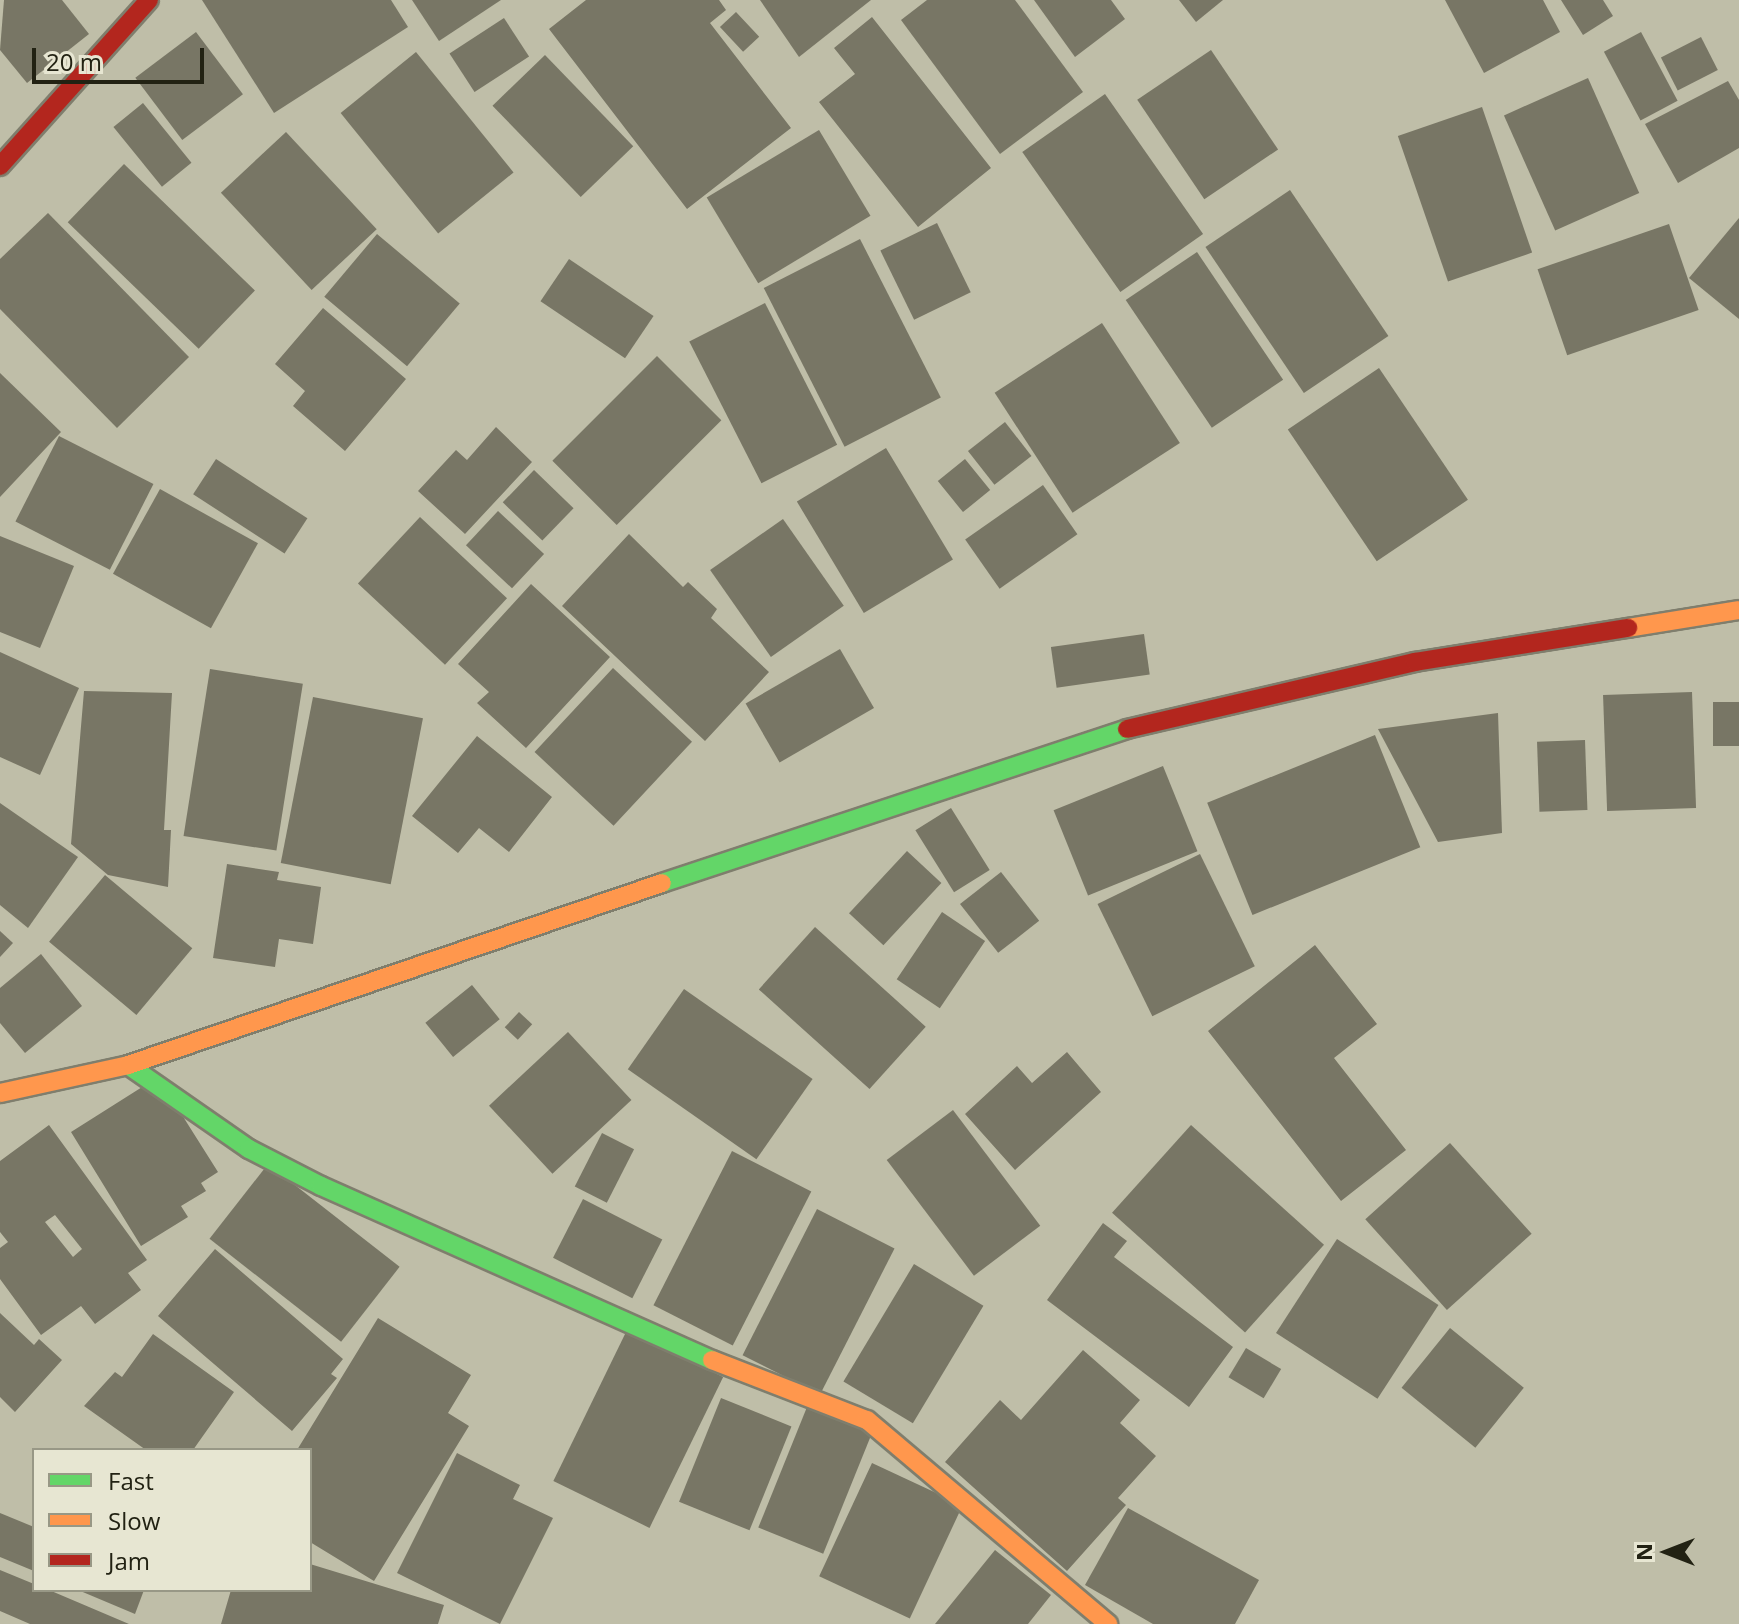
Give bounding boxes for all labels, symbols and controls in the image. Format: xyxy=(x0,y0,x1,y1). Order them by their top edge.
scale bar xyxy=(36,32,208,82)
text: 20 m xyxy=(46,45,102,78)
legend xyxy=(32,1448,312,1592)
text: Fast xyxy=(108,1464,154,1497)
text: Slow xyxy=(108,1504,160,1537)
north arrow xyxy=(1627,1512,1707,1592)
text: N xyxy=(1628,1543,1658,1561)
text: Jam xyxy=(108,1544,150,1577)

